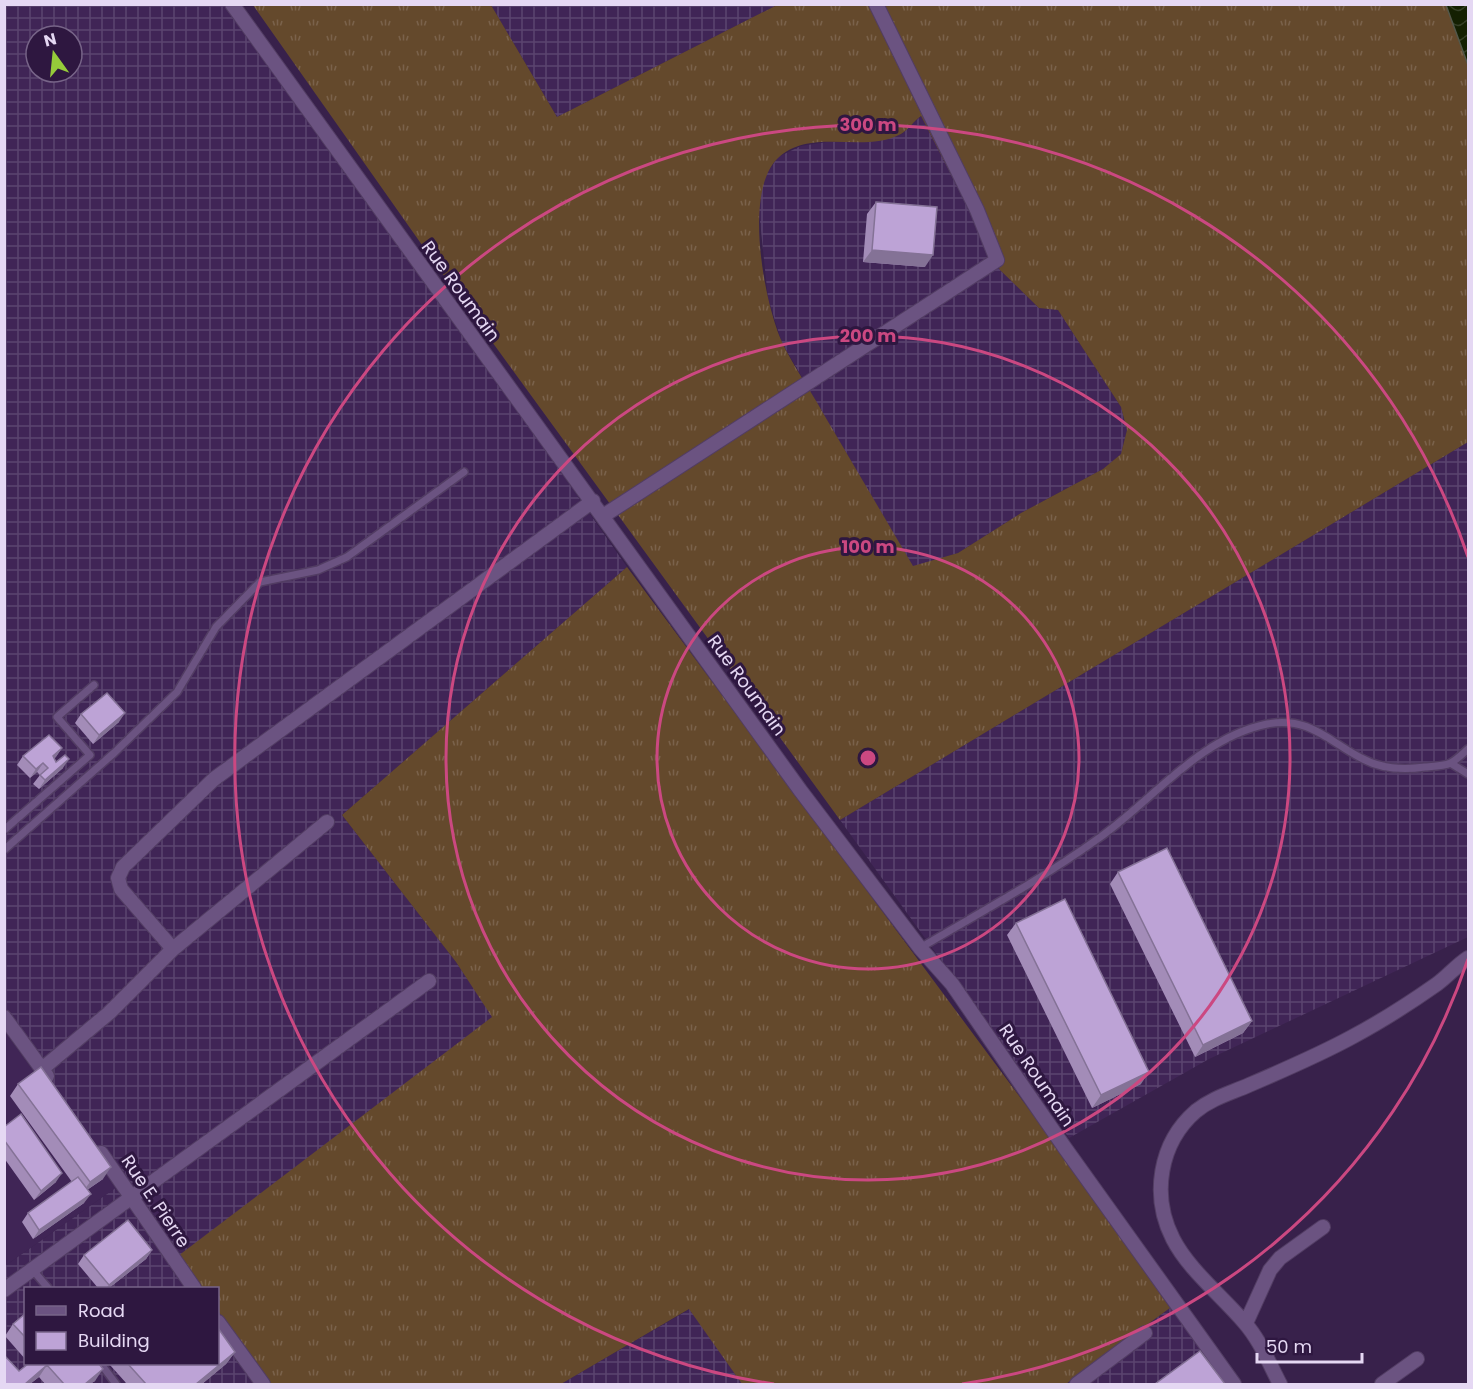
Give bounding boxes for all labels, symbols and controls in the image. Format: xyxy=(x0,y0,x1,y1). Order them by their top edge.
north arrow xyxy=(24,24,84,84)
text: N xyxy=(41,27,59,53)
text: 300 m xyxy=(839,112,897,137)
street label: Rue Roumain xyxy=(416,235,506,347)
text: 200 m xyxy=(840,323,896,348)
text: 100 m xyxy=(841,534,895,559)
street label: Rue Roumain xyxy=(702,629,792,741)
centre of rings xyxy=(858,748,878,768)
street label: Rue Roumain xyxy=(993,1019,1081,1131)
street label: Rue E. Pierre xyxy=(116,1150,196,1252)
legend xyxy=(24,1287,219,1365)
text: Road xyxy=(78,1298,125,1323)
scale bar xyxy=(1257,1326,1362,1364)
text: Building xyxy=(78,1328,150,1353)
text: 50 m xyxy=(1266,1334,1312,1359)

